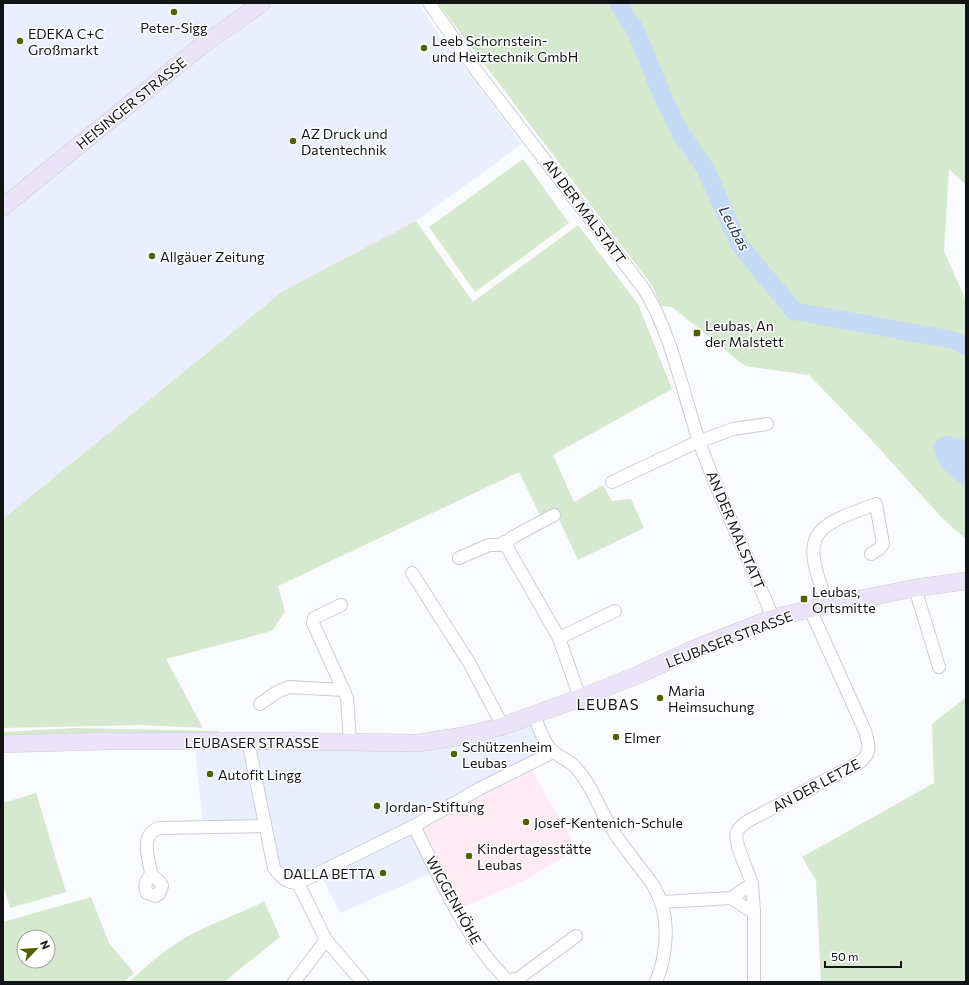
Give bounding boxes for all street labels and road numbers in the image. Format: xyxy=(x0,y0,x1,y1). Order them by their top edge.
street label: HEISINGER STRASSE xyxy=(72,53,190,153)
street label: AN DER MALSTATT xyxy=(540,155,630,267)
street label: AN DER MALSTATT xyxy=(703,468,769,592)
street label: LEUBASER STRASSE xyxy=(663,607,795,671)
street label: LEUBASER STRASSE xyxy=(185,734,319,751)
street label: AN DER LETZE xyxy=(769,755,863,815)
street label: WIGGENHÖHE xyxy=(423,853,485,947)

